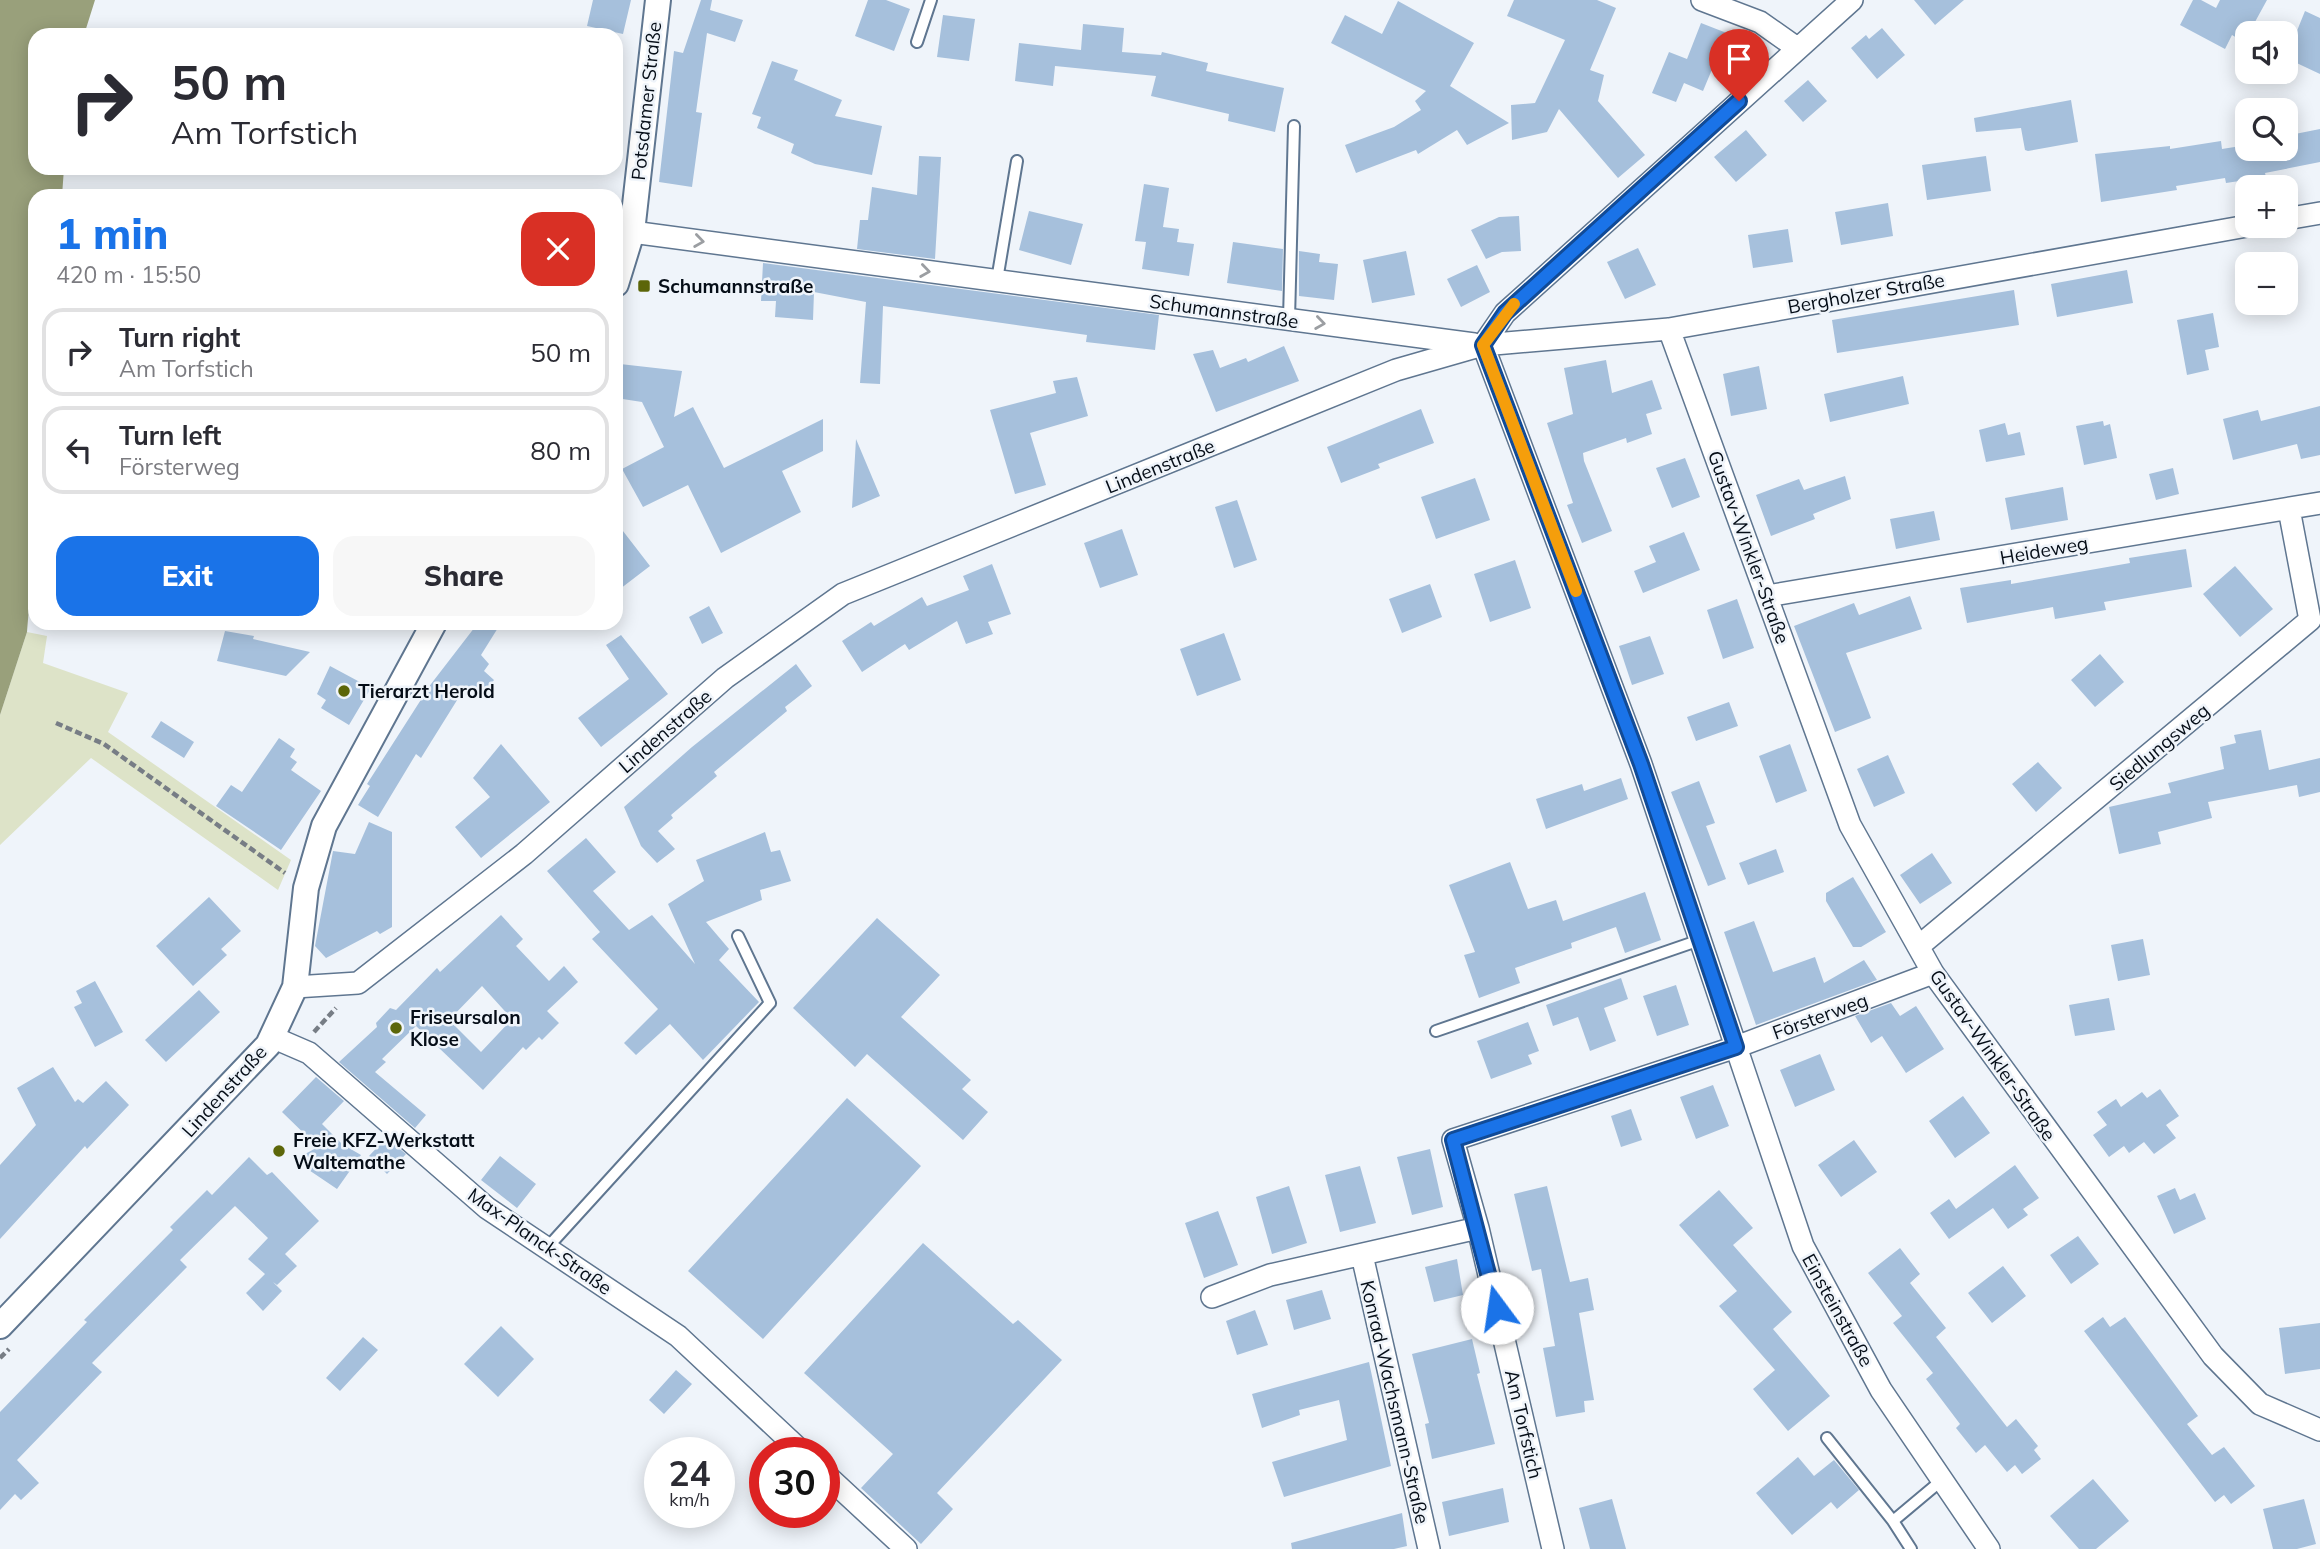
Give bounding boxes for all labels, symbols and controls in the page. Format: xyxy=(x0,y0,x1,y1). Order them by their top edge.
street label: Potsdamer Straße xyxy=(626,20,666,182)
map controls xyxy=(2235,21,2298,315)
button: sound xyxy=(2235,21,2298,84)
pin xyxy=(1709,29,1769,101)
icon: arrive xyxy=(1720,40,1758,78)
text: 50 m xyxy=(171,51,287,112)
icon: right xyxy=(56,56,147,147)
button: search xyxy=(2235,98,2298,161)
text: Am Torfstich xyxy=(171,112,358,152)
button: + xyxy=(2235,175,2298,238)
text: 1 min xyxy=(56,207,169,260)
button: close xyxy=(521,212,595,286)
one-way arrow xyxy=(694,233,705,248)
button: − xyxy=(2235,252,2298,315)
text: 420 m · 15:50 xyxy=(56,260,201,289)
one-way arrow xyxy=(919,263,931,278)
street label: Bergholzer Straße xyxy=(1786,267,1946,319)
place label: Schumannstraße xyxy=(658,274,813,298)
marker: Schumannstraße xyxy=(636,278,652,294)
street label: Schumannstraße xyxy=(1148,289,1300,333)
one-way arrow xyxy=(1315,316,1326,331)
text: Turn right xyxy=(119,321,240,354)
icon: right xyxy=(60,333,98,371)
text: 50 m xyxy=(530,336,591,369)
text: Am Torfstich xyxy=(119,354,254,383)
text: Turn left xyxy=(119,419,221,452)
icon: left xyxy=(60,431,98,469)
street label: Lindenstraße xyxy=(1102,433,1218,499)
text: 80 m xyxy=(530,434,591,467)
street label: Gustav-Winkler-Straße xyxy=(1703,447,1795,647)
text: Försterweg xyxy=(119,452,240,481)
street label: Heideweg xyxy=(1998,530,2090,570)
button: Exit xyxy=(56,536,319,616)
button: Share xyxy=(333,536,595,616)
place label: Tierarzt Herold xyxy=(358,679,495,703)
marker: Tierarzt Herold xyxy=(336,683,352,699)
street label: Lindenstraße xyxy=(614,684,716,778)
street label: Siedlungsweg xyxy=(2104,698,2214,796)
street label: Gustav-Winkler-Straße xyxy=(1925,965,2061,1145)
street label: Försterweg xyxy=(1769,988,1871,1044)
place label: Friseursalon Klose xyxy=(410,1005,521,1051)
marker: Friseursalon Klose xyxy=(388,1020,404,1036)
street label: Lindenstraße xyxy=(176,1040,272,1142)
place label: Freie KFZ-Werkstatt Waltemathe xyxy=(293,1128,474,1174)
marker: Freie KFZ-Werkstatt Waltemathe xyxy=(271,1143,287,1159)
street label: Max-Planck-Straße xyxy=(463,1182,617,1300)
street label: Einsteinstraße xyxy=(1797,1249,1879,1371)
position arrow xyxy=(1460,1271,1534,1345)
street label: Konrad-Wachsmann-Straße xyxy=(1355,1278,1435,1526)
street label: Am Torfstich xyxy=(1500,1367,1548,1481)
speed limit sign: 30 xyxy=(749,1437,840,1528)
text: 24 xyxy=(668,1451,711,1495)
text: km/h xyxy=(669,1488,710,1511)

